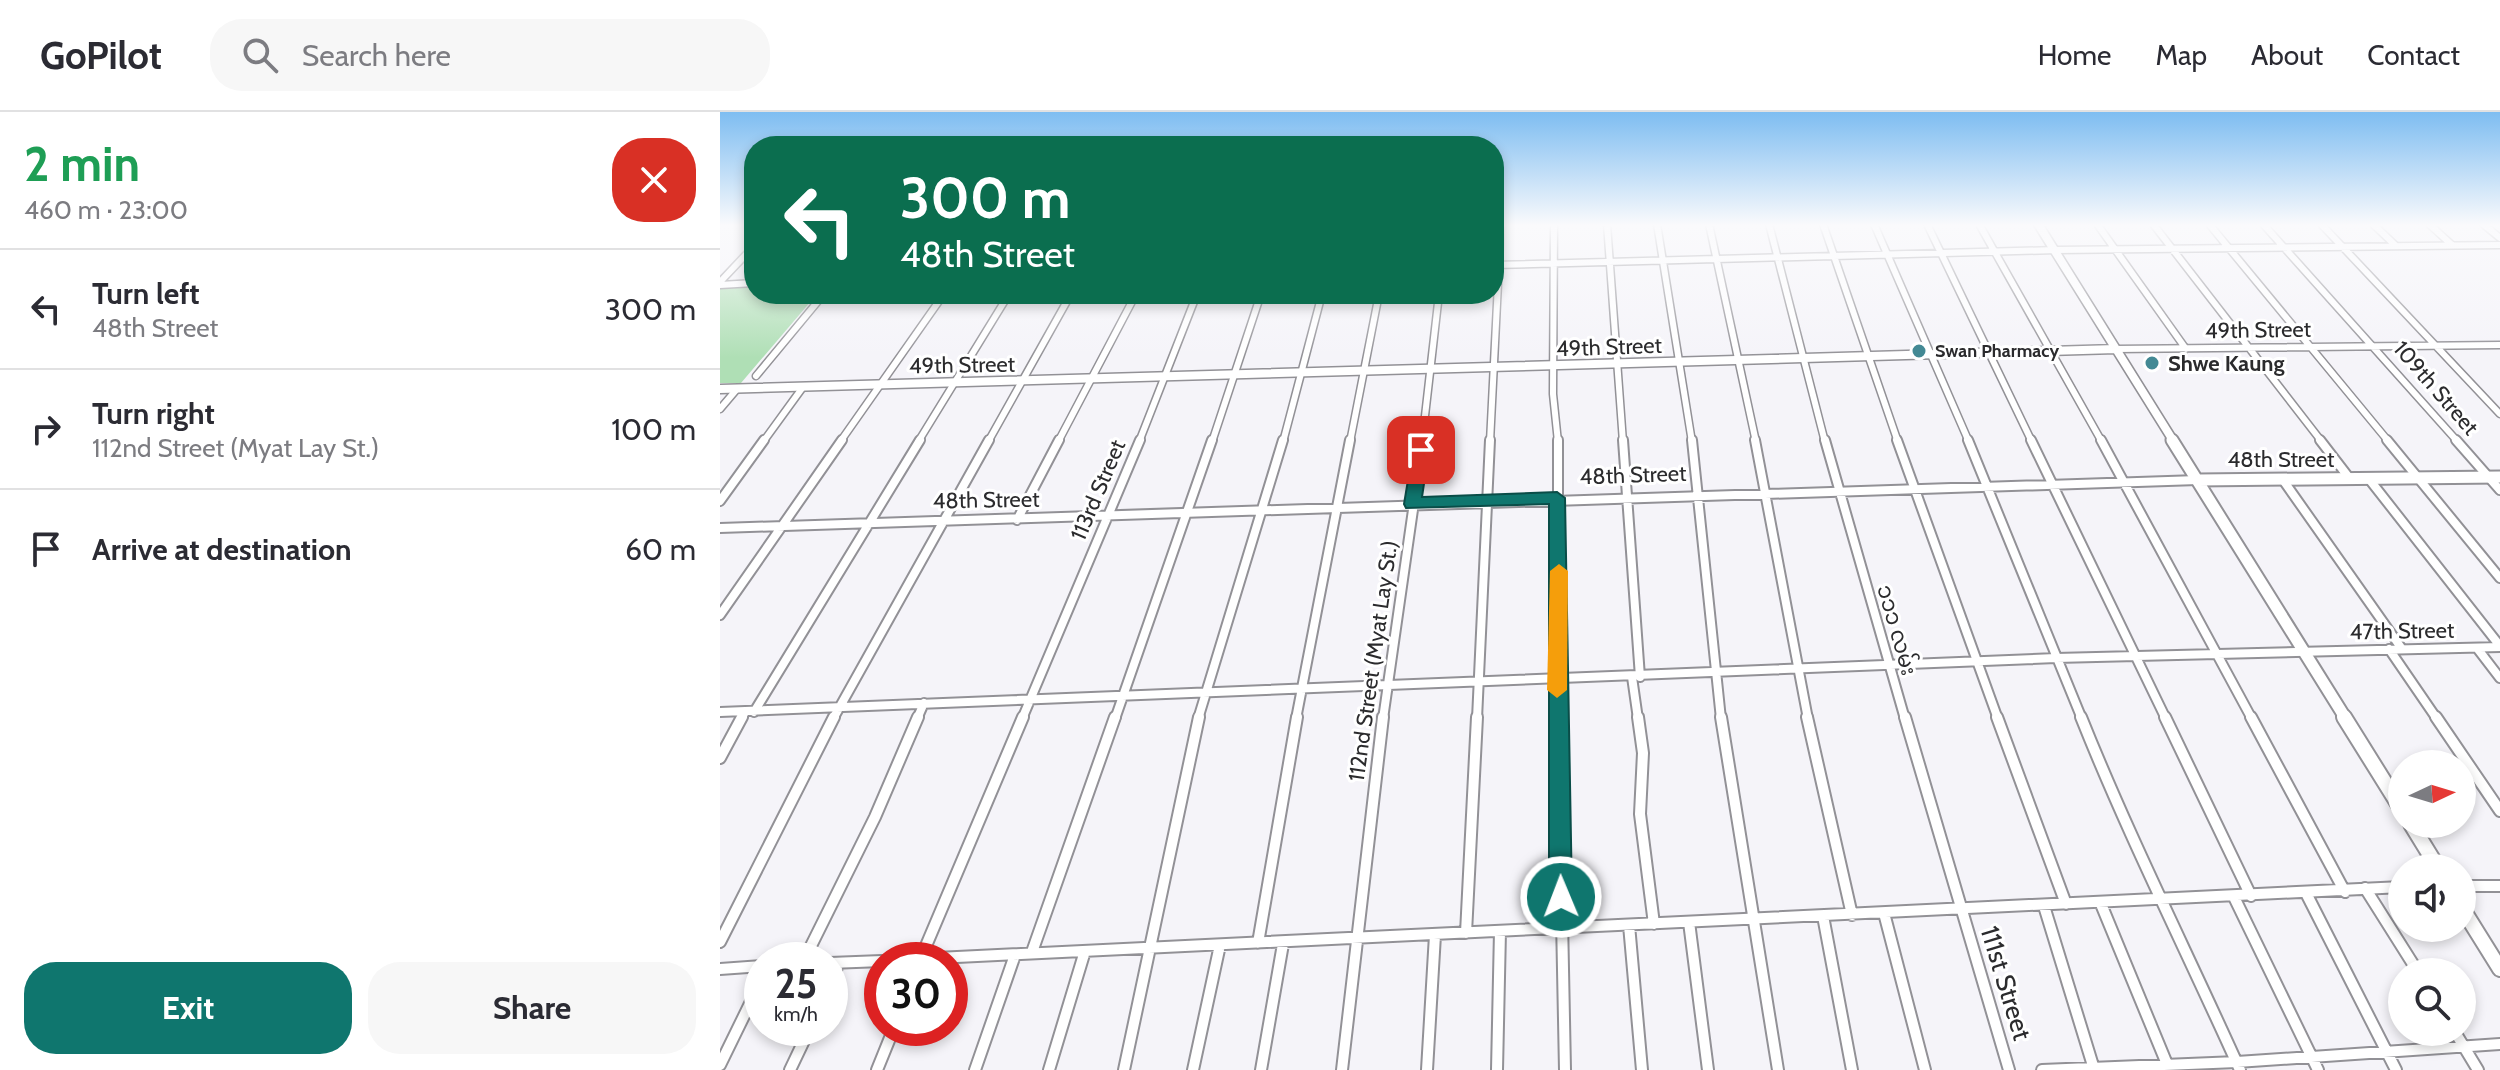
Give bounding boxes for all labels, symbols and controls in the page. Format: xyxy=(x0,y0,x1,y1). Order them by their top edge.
search box xyxy=(210,19,770,91)
text: GoPilot xyxy=(40,32,162,79)
icon: search xyxy=(238,33,282,77)
text: Search here xyxy=(302,37,451,74)
text: Home xyxy=(2038,38,2111,72)
text: Map xyxy=(2155,38,2207,72)
text: About xyxy=(2251,38,2323,72)
text: Contact xyxy=(2367,38,2460,72)
text: 2 min xyxy=(24,135,140,193)
button: close xyxy=(612,138,696,222)
text: 300 m xyxy=(900,164,1071,232)
icon: left xyxy=(768,168,872,272)
text: 460 m · 23:00 xyxy=(24,194,188,226)
text: 48th Street xyxy=(900,232,1075,276)
text: Turn left xyxy=(92,275,200,312)
icon: left xyxy=(24,287,68,331)
text: 300 m xyxy=(605,291,696,328)
text: 48th Street xyxy=(92,312,218,344)
street label: 49th Street xyxy=(2205,316,2312,344)
street label: 49th Street xyxy=(1556,332,1663,362)
street label: 109th Street xyxy=(2388,335,2485,441)
place label: Swan Pharmacy xyxy=(1935,340,2059,362)
marker: Swan Pharmacy xyxy=(1910,342,1928,360)
place label: Shwe Kaung xyxy=(2168,350,2285,377)
street label: 49th Street xyxy=(909,351,1016,379)
marker: Shwe Kaung xyxy=(2143,354,2161,372)
text: Turn right xyxy=(92,395,215,432)
icon: right xyxy=(24,407,68,451)
text: 100 m xyxy=(611,411,696,448)
pin xyxy=(1387,416,1455,484)
icon: arrive xyxy=(1399,428,1443,472)
text: 112nd Street (Myat Lay St.) xyxy=(92,432,379,464)
street label: 113rd Street xyxy=(1065,435,1131,544)
street label: 48th Street xyxy=(2228,446,2335,473)
street label: 48th Street xyxy=(1579,460,1687,490)
street label: 48th Street xyxy=(932,486,1040,514)
icon: arrive xyxy=(24,527,68,571)
text: Arrive at destination xyxy=(92,531,352,568)
text: 60 m xyxy=(625,531,696,568)
street label: 112nd Street (Myat Lay St.) xyxy=(1343,539,1403,783)
street label: ၁၁၁ လမ်း xyxy=(1871,581,1925,679)
street label: 47th Street xyxy=(2349,617,2455,645)
north arrow xyxy=(2388,750,2476,838)
map controls xyxy=(2388,750,2476,1046)
button: sound xyxy=(2388,854,2476,942)
position arrow xyxy=(1519,855,1603,939)
street label: 111st Street xyxy=(1974,922,2039,1044)
speed limit sign: 30 xyxy=(864,942,968,1046)
button: search xyxy=(2388,958,2476,1046)
text: 25 xyxy=(775,959,817,1008)
button: Exit xyxy=(24,962,352,1054)
button: Share xyxy=(368,962,696,1054)
text: km/h xyxy=(774,1002,818,1026)

